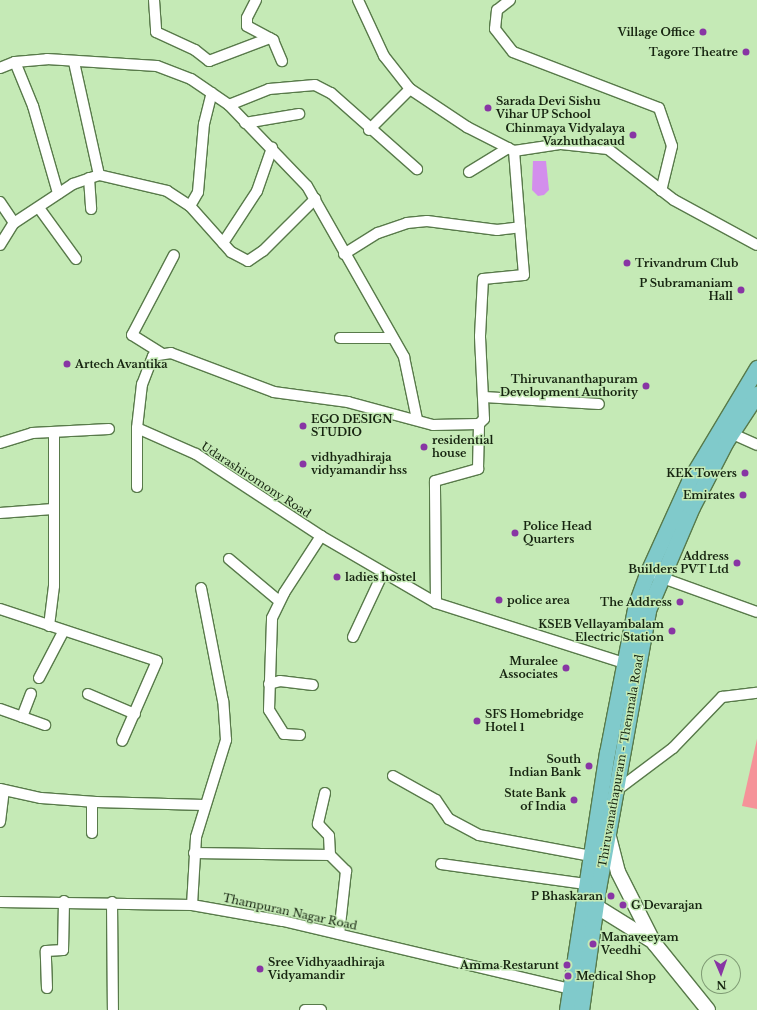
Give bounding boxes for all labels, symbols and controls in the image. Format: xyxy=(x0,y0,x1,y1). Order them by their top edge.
place label: Village Office xyxy=(618,25,695,39)
marker: Village Office xyxy=(698,27,708,37)
place label: Tagore Theatre xyxy=(649,45,738,59)
marker: Tagore Theatre xyxy=(741,47,751,57)
place label: Sarada Devi Sishu Vihar UP School xyxy=(496,95,600,121)
marker: Sarada Devi Sishu Vihar UP School xyxy=(483,103,493,113)
place label: Chinmaya Vidyalaya Vazhuthacaud xyxy=(505,122,625,148)
marker: Chinmaya Vidyalaya Vazhuthacaud xyxy=(628,130,638,140)
place label: Trivandrum Club xyxy=(635,256,738,270)
marker: Trivandrum Club xyxy=(622,258,632,268)
place label: P Subramaniam Hall xyxy=(639,277,733,303)
marker: P Subramaniam Hall xyxy=(736,285,746,295)
place label: Artech Avantika xyxy=(75,357,168,371)
marker: Artech Avantika xyxy=(62,359,72,369)
place label: Thiruvananthapuram Development Authority xyxy=(499,373,638,399)
marker: Thiruvananthapuram Development Authority xyxy=(641,381,651,391)
place label: EGO DESIGN STUDIO xyxy=(311,413,393,439)
marker: EGO DESIGN STUDIO xyxy=(298,421,308,431)
place label: residential house xyxy=(432,434,493,460)
street label: Udarashiromony Road xyxy=(199,440,313,520)
marker: residential house xyxy=(419,442,429,452)
place label: vidhyadhiraja vidyamandir hss xyxy=(311,451,407,477)
marker: vidhyadhiraja vidyamandir hss xyxy=(298,459,308,469)
place label: KEK Towers xyxy=(666,466,737,480)
marker: KEK Towers xyxy=(740,468,750,478)
place label: Emirates xyxy=(683,488,735,502)
marker: Emirates xyxy=(738,490,748,500)
place label: Police Head Quarters xyxy=(523,520,592,546)
marker: Police Head Quarters xyxy=(510,528,520,538)
place label: Address Builders PVT Ltd xyxy=(628,550,729,576)
marker: Address Builders PVT Ltd xyxy=(732,558,742,568)
place label: ladies hostel xyxy=(345,570,416,584)
marker: ladies hostel xyxy=(332,572,342,582)
place label: police area xyxy=(507,593,570,607)
marker: police area xyxy=(494,595,504,605)
place label: The Address xyxy=(600,595,672,609)
marker: The Address xyxy=(675,597,685,607)
place label: KSEB Vellayambalam Electric Station xyxy=(538,618,664,644)
marker: KSEB Vellayambalam Electric Station xyxy=(667,626,677,636)
street label: Thiruvanathapuram - Thenmala Road xyxy=(596,653,646,869)
place label: Muralee Associates xyxy=(499,655,558,681)
marker: Muralee Associates xyxy=(561,663,571,673)
place label: SFS Homebridge Hotel 1 xyxy=(485,708,584,734)
marker: SFS Homebridge Hotel 1 xyxy=(472,716,482,726)
place label: South Indian Bank xyxy=(509,753,581,779)
marker: South Indian Bank xyxy=(584,761,594,771)
place label: State Bank of India xyxy=(504,787,566,813)
marker: State Bank of India xyxy=(569,795,579,805)
place label: P Bhaskaran xyxy=(531,889,603,903)
street label: Thampuran Nagar Road xyxy=(222,891,358,933)
marker: P Bhaskaran xyxy=(606,891,616,901)
place label: G Devarajan xyxy=(631,898,703,912)
marker: G Devarajan xyxy=(618,900,628,910)
place label: Manaveeyam Veedhi xyxy=(601,931,679,957)
marker: Manaveeyam Veedhi xyxy=(588,939,598,949)
north arrow xyxy=(701,954,741,994)
place label: Sree Vidhyaadhiraja Vidyamandir xyxy=(268,956,385,982)
place label: Amma Restarunt xyxy=(460,958,559,972)
marker: Amma Restarunt xyxy=(562,960,572,970)
marker: Sree Vidhyaadhiraja Vidyamandir xyxy=(255,964,265,974)
place label: Medical Shop xyxy=(576,969,656,983)
marker: Medical Shop xyxy=(563,971,573,981)
text: N xyxy=(716,978,727,992)

